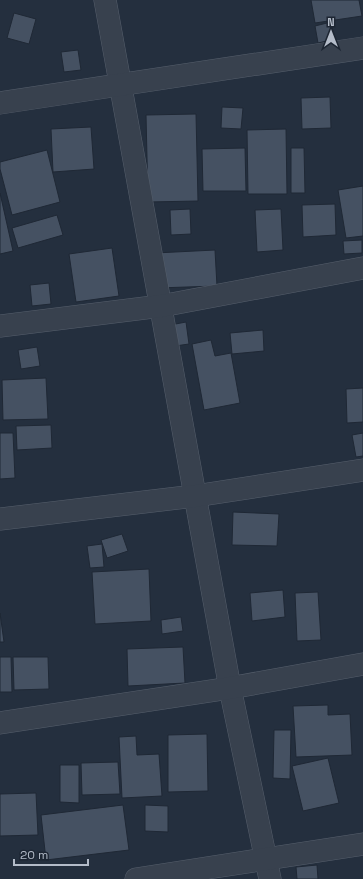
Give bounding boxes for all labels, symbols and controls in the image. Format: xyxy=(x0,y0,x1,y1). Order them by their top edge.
north arrow xyxy=(311,12,351,52)
text: N xyxy=(327,15,335,29)
scale bar xyxy=(14,841,88,867)
text: 20 m xyxy=(20,847,48,863)

